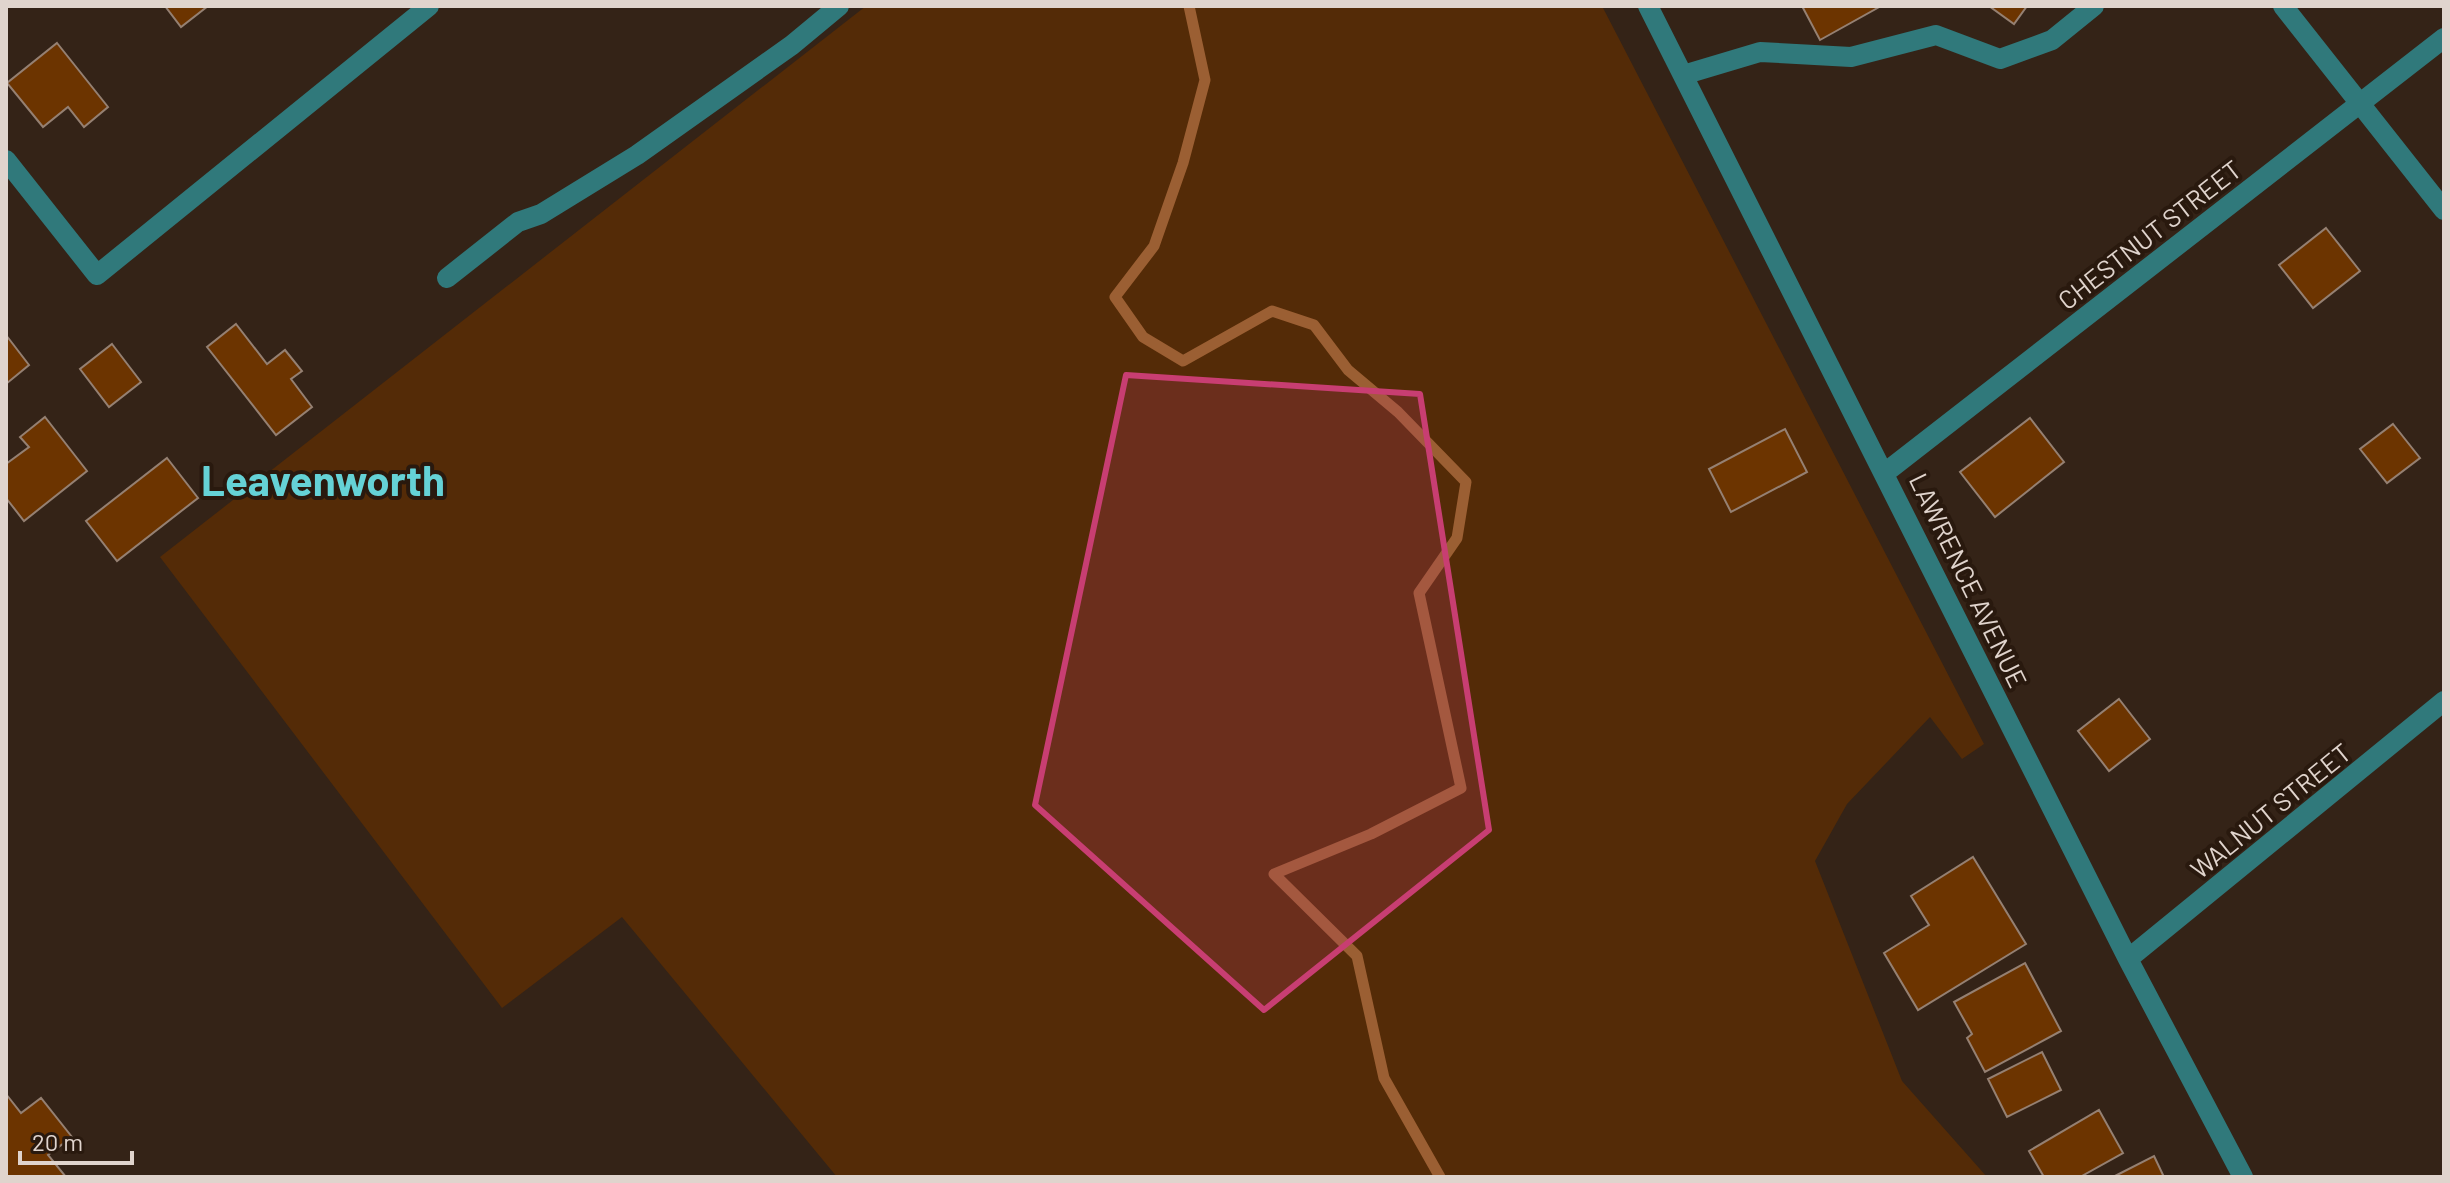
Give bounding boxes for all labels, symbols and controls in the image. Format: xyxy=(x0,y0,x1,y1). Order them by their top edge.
street label: CHESTNUT STREET xyxy=(2051,153,2247,315)
district label: Leavenworth xyxy=(201,454,445,504)
street label: LAWRENCE AVENUE xyxy=(1904,468,2034,692)
street label: WALNUT STREET xyxy=(2184,736,2356,884)
scale bar xyxy=(20,1115,132,1165)
text: 20 m xyxy=(32,1127,83,1156)

